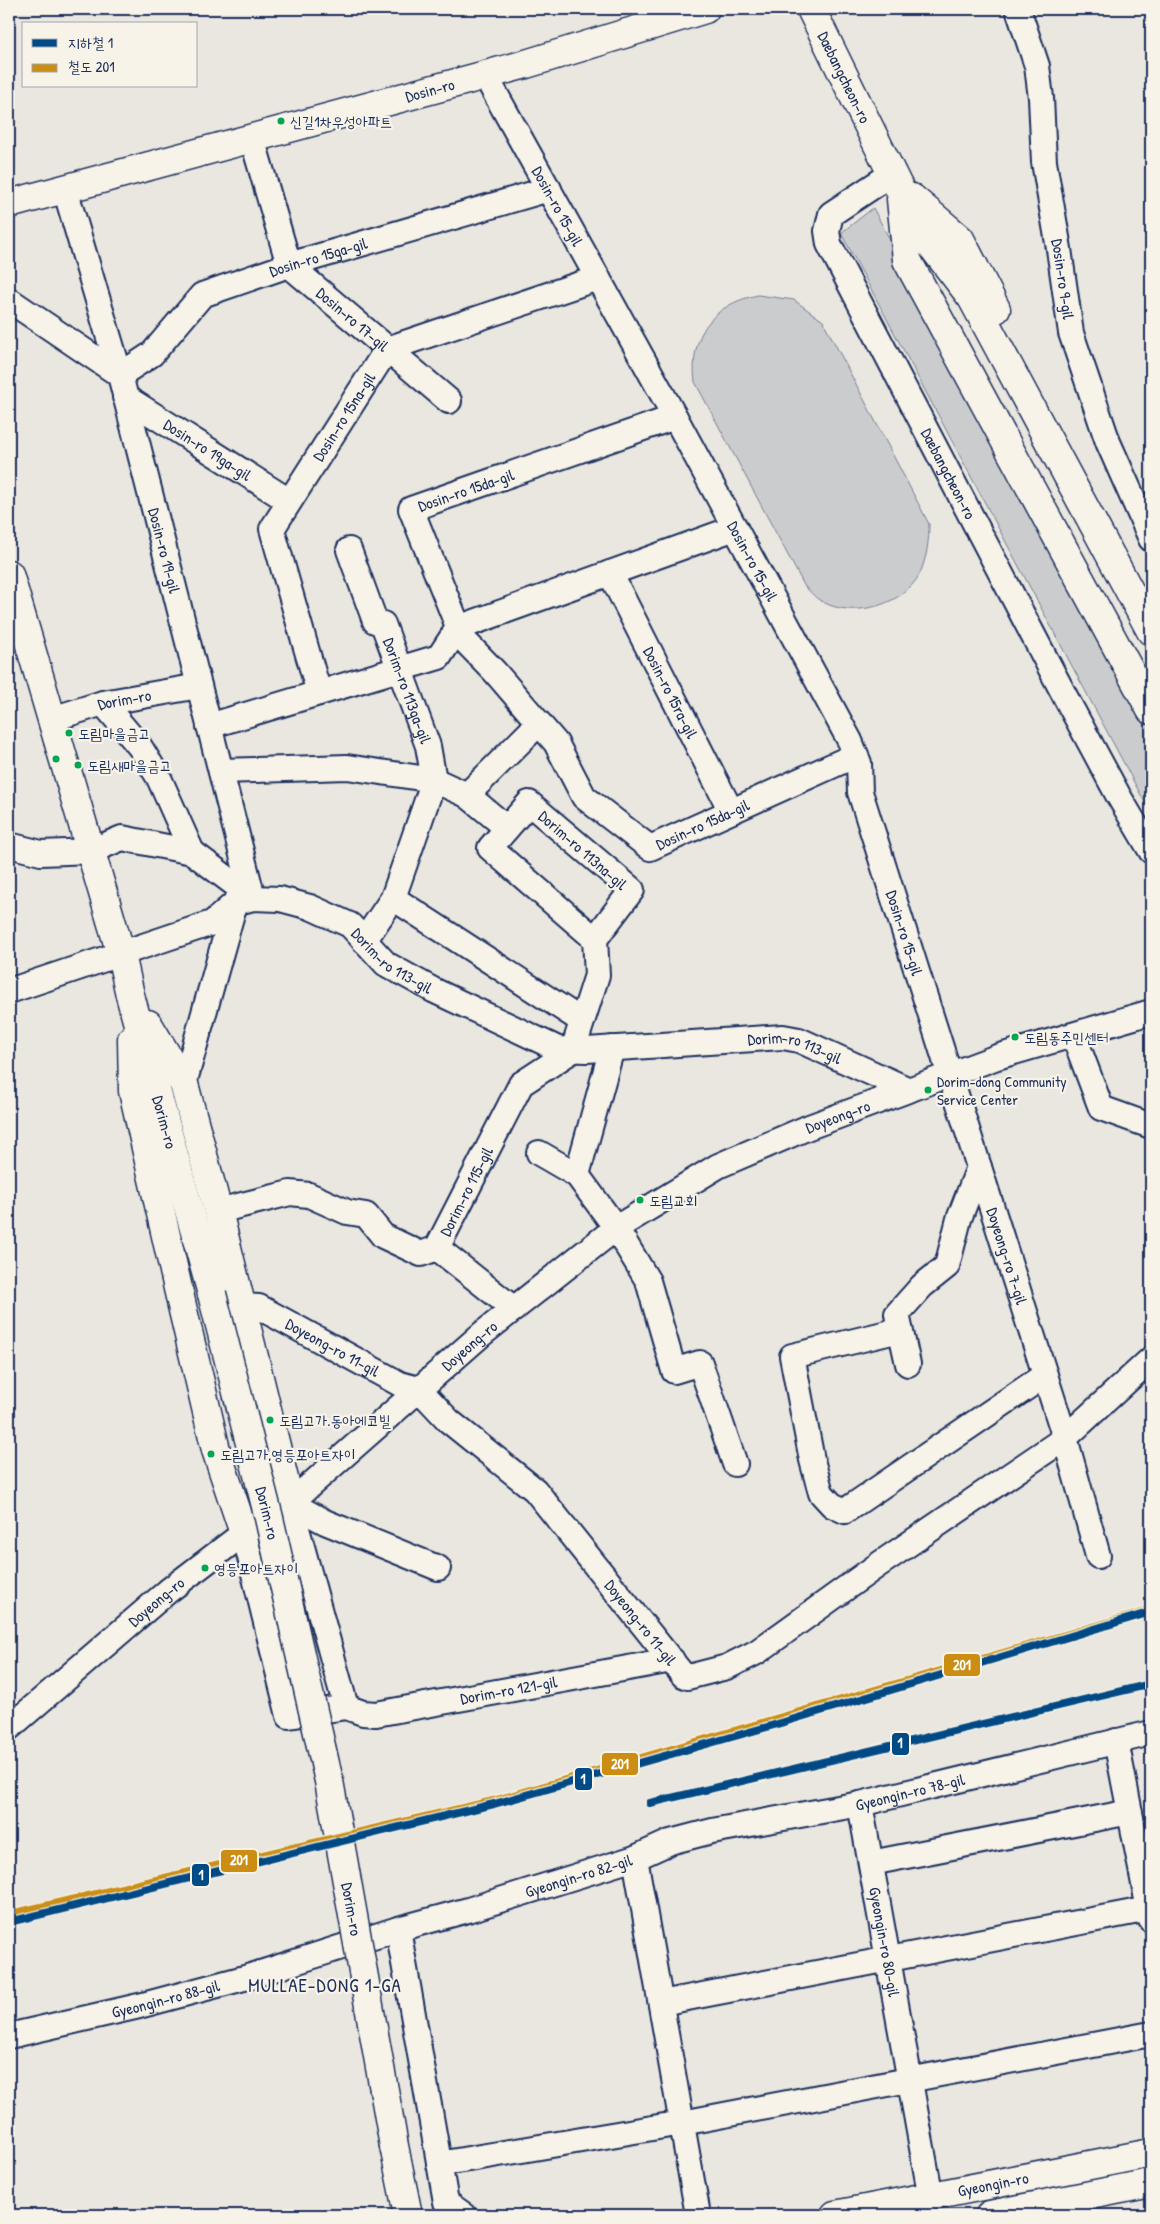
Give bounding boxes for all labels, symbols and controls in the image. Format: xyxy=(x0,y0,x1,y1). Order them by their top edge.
legend xyxy=(22,22,198,88)
street label: Daebangcheon-ro xyxy=(813,28,877,127)
text: 지하철 1 xyxy=(68,32,113,53)
text: 철도 201 xyxy=(68,56,115,77)
street label: Dosin-ro xyxy=(403,73,457,107)
place label: 신길1차우성아파트 xyxy=(290,111,392,132)
marker: 신길1차우성아파트 xyxy=(276,116,286,126)
street label: Dosin-ro 15-gil xyxy=(527,162,589,251)
street label: Dosin-ro 15ga-gil xyxy=(266,231,371,282)
street label: Dosin-ro 9-gil xyxy=(1046,237,1080,321)
street label: Dosin-ro 17-gil xyxy=(312,282,394,357)
street label: Dosin-ro 15na-gil xyxy=(307,367,381,465)
street label: Dosin-ro 19ga-gil xyxy=(159,413,257,486)
street label: Daebangcheon-ro xyxy=(916,424,982,523)
street label: Dosin-ro 15da-gil xyxy=(415,463,518,517)
street label: Dosin-ro 19-gil xyxy=(143,506,186,596)
street label: Dosin-ro 15-gil xyxy=(722,517,784,606)
street label: Dorim-ro 113ga-gil xyxy=(378,635,437,747)
street label: Dosin-ro 15ra-gil xyxy=(638,643,704,743)
street label: Dorim-ro xyxy=(95,684,153,715)
place label: 도림마을금고 xyxy=(78,723,150,744)
marker: 도림마을금고 xyxy=(64,728,74,738)
unlabelled marker xyxy=(51,754,61,764)
place label: 도림새마을금고 xyxy=(87,755,172,776)
marker: 도림새마을금고 xyxy=(73,760,83,770)
street label: Dosin-ro 15da-gil xyxy=(652,793,753,855)
street label: Dorim-ro 113na-gil xyxy=(534,805,633,895)
street label: Dosin-ro 15-gil xyxy=(881,888,929,979)
street label: Dorim-ro 113-gil xyxy=(347,923,437,999)
street label: Dorim-ro 113-gil xyxy=(747,1026,846,1069)
place label: 도림동주민센터 xyxy=(1024,1027,1109,1048)
marker: 도림동주민센터 xyxy=(1010,1032,1020,1042)
place label: Dorim-dong Community Service Center xyxy=(937,1071,1067,1110)
marker: Dorim-dong Community Service Center xyxy=(923,1085,933,1095)
street label: Dorim-ro xyxy=(147,1093,183,1152)
street label: Doyeong-ro xyxy=(802,1094,873,1138)
street label: Dorim-ro 115-gil xyxy=(434,1142,498,1240)
place label: 도림교회 xyxy=(649,1190,697,1211)
marker: 도림교회 xyxy=(635,1195,645,1205)
street label: Doyeong-ro 7-gil xyxy=(982,1205,1033,1308)
street label: Doyeong-ro 11-gil xyxy=(282,1313,384,1382)
street label: Doyeong-ro xyxy=(437,1315,502,1376)
place label: 도림고가.동아에코빌 xyxy=(279,1410,391,1431)
marker: 도림고가.동아에코빌 xyxy=(265,1415,275,1425)
place label: 도림고가,영등포아트자이 xyxy=(220,1444,356,1465)
marker: 도림고가,영등포아트자이 xyxy=(206,1449,216,1459)
street label: Dorim-ro xyxy=(250,1484,285,1542)
place label: 영등포아트자이 xyxy=(214,1558,299,1579)
marker: 영등포아트자이 xyxy=(200,1563,210,1573)
street label: Doyeong-ro xyxy=(123,1571,189,1632)
street label: Doyeong-ro 11-gil xyxy=(600,1575,682,1670)
line badge: 201 xyxy=(943,1653,981,1677)
text: 201 xyxy=(953,1655,971,1674)
street label: Dorim-ro 121-gil xyxy=(459,1670,560,1709)
line badge: 1 xyxy=(891,1732,910,1756)
text: 1 xyxy=(897,1733,903,1752)
line badge: 201 xyxy=(601,1752,639,1776)
text: 201 xyxy=(611,1754,629,1773)
line badge: 1 xyxy=(574,1767,593,1791)
street label: Gyeongin-ro 78-gil xyxy=(854,1768,968,1816)
text: 1 xyxy=(580,1769,586,1788)
street label: Gyeongin-ro 82-gil xyxy=(522,1848,636,1903)
line badge: 201 xyxy=(220,1849,258,1873)
text: 201 xyxy=(230,1850,248,1869)
line badge: 1 xyxy=(191,1863,210,1887)
text: 1 xyxy=(198,1865,204,1884)
street label: Dorim-ro xyxy=(336,1881,367,1938)
street label: Gyeongin-ro 80-gil xyxy=(864,1885,906,1999)
district label: MULLAE-DONG 1-GA xyxy=(248,1972,402,1998)
street label: Gyeongin-ro 88-gil xyxy=(110,1974,223,2023)
street label: Gyeongin-ro xyxy=(956,2166,1031,2202)

